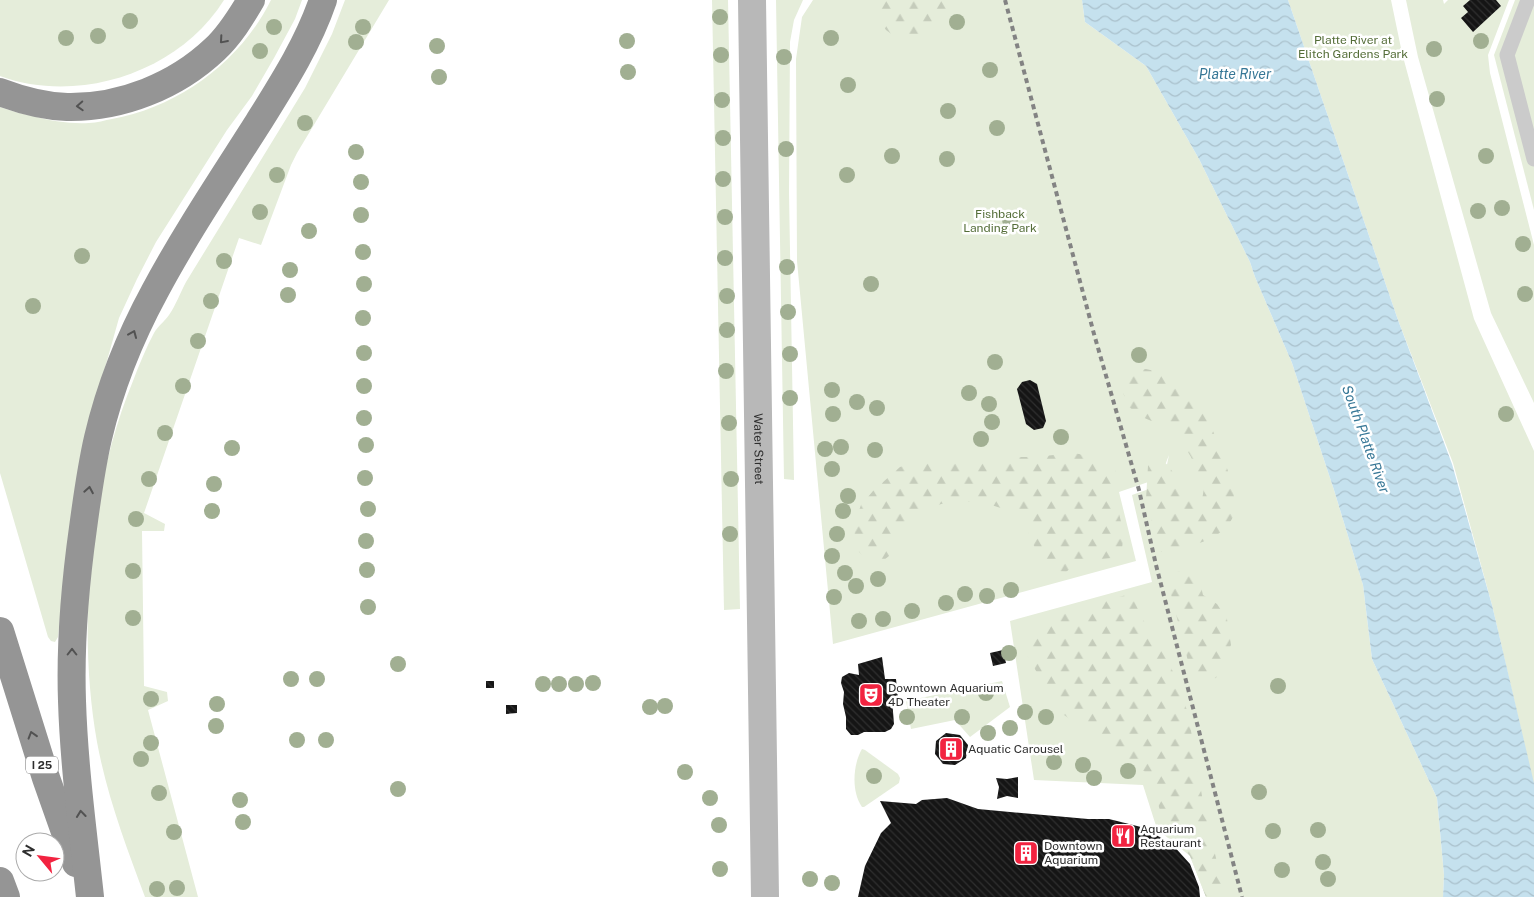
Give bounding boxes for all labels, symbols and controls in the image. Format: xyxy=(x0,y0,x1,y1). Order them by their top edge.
park label: Platte River at Elitch Gardens Park xyxy=(1298,33,1408,61)
one-way arrow xyxy=(220,34,229,43)
water label: Platte River xyxy=(1199,66,1272,82)
one-way arrow xyxy=(75,100,83,111)
park label: Fishback Landing Park xyxy=(963,207,1037,235)
one-way arrow xyxy=(127,330,137,339)
water label: South Platte River xyxy=(1339,383,1393,496)
street label: Water Street xyxy=(751,413,766,485)
one-way arrow xyxy=(83,486,93,495)
one-way arrow xyxy=(67,647,77,655)
place label: Downtown Aquarium 4D Theater xyxy=(888,681,1004,709)
theatre icon: Downtown Aquarium 4D Theater xyxy=(858,682,884,708)
one-way arrow xyxy=(28,732,38,740)
building icon: Aquatic Carousel xyxy=(938,736,964,762)
place label: Aquatic Carousel xyxy=(968,742,1064,756)
road number: I 25 xyxy=(26,756,58,774)
one-way arrow xyxy=(76,809,87,817)
place label: Aquarium Restaurant xyxy=(1140,822,1202,850)
restaurant icon: Aquarium Restaurant xyxy=(1110,823,1136,849)
north arrow xyxy=(15,832,65,882)
place label: Downtown Aquarium xyxy=(1044,839,1103,867)
building icon: Downtown Aquarium xyxy=(1013,840,1039,866)
text: N xyxy=(19,842,38,859)

